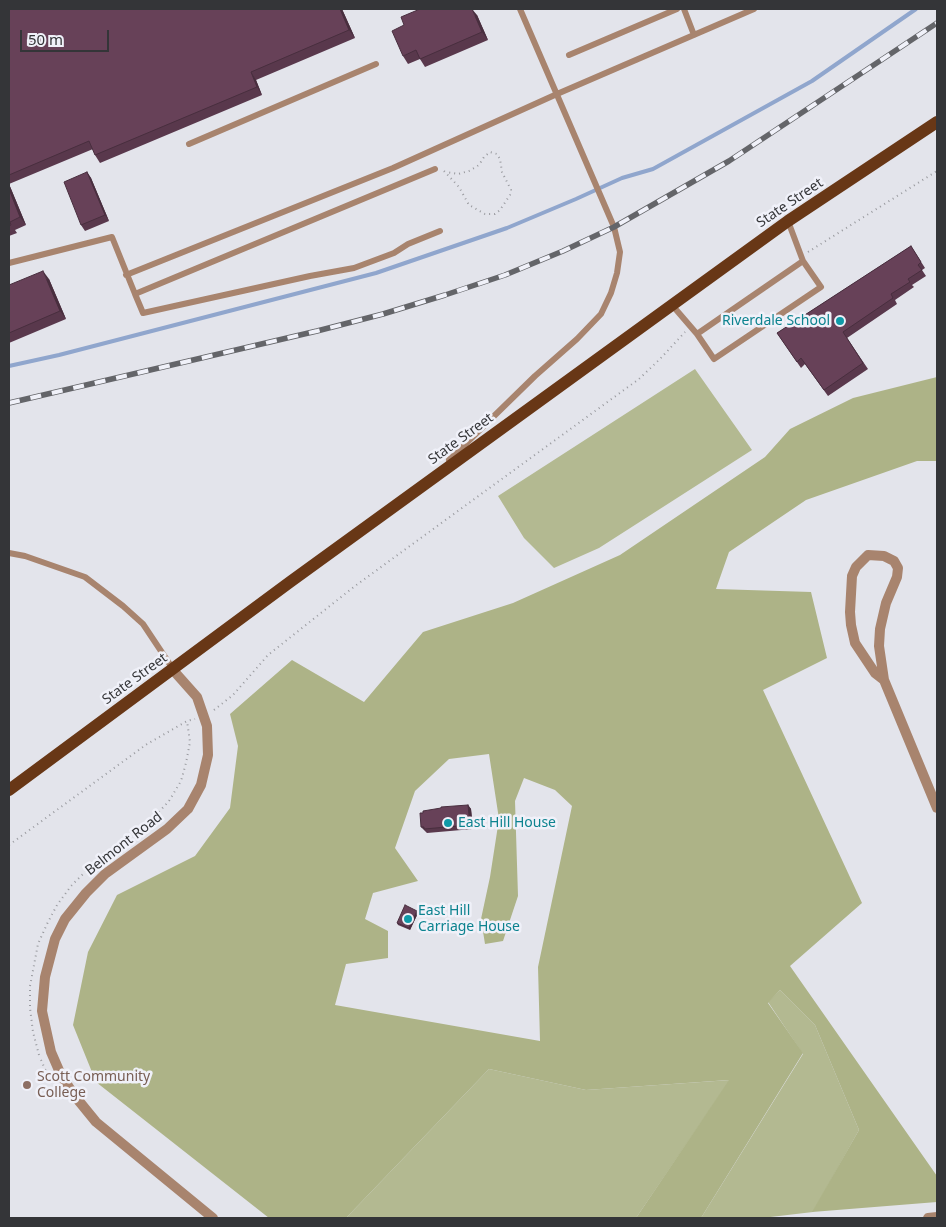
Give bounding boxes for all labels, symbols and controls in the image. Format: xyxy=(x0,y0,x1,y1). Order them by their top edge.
scale bar xyxy=(22,20,111,52)
text: 50 m xyxy=(28,29,63,49)
street label: State Street xyxy=(754,175,826,231)
place label: Riverdale School xyxy=(722,313,830,329)
marker: Riverdale School xyxy=(834,315,846,327)
street label: State Street xyxy=(425,410,497,468)
street label: State Street xyxy=(99,650,171,708)
street label: Belmont Road xyxy=(82,809,166,879)
place label: East Hill House xyxy=(458,815,556,831)
marker: East Hill House xyxy=(442,817,454,829)
place label: East Hill Carriage House xyxy=(418,903,520,936)
marker: East Hill Carriage House xyxy=(402,913,414,925)
place label: Scott Community College xyxy=(37,1069,150,1102)
marker: Scott Community College xyxy=(21,1079,33,1091)

